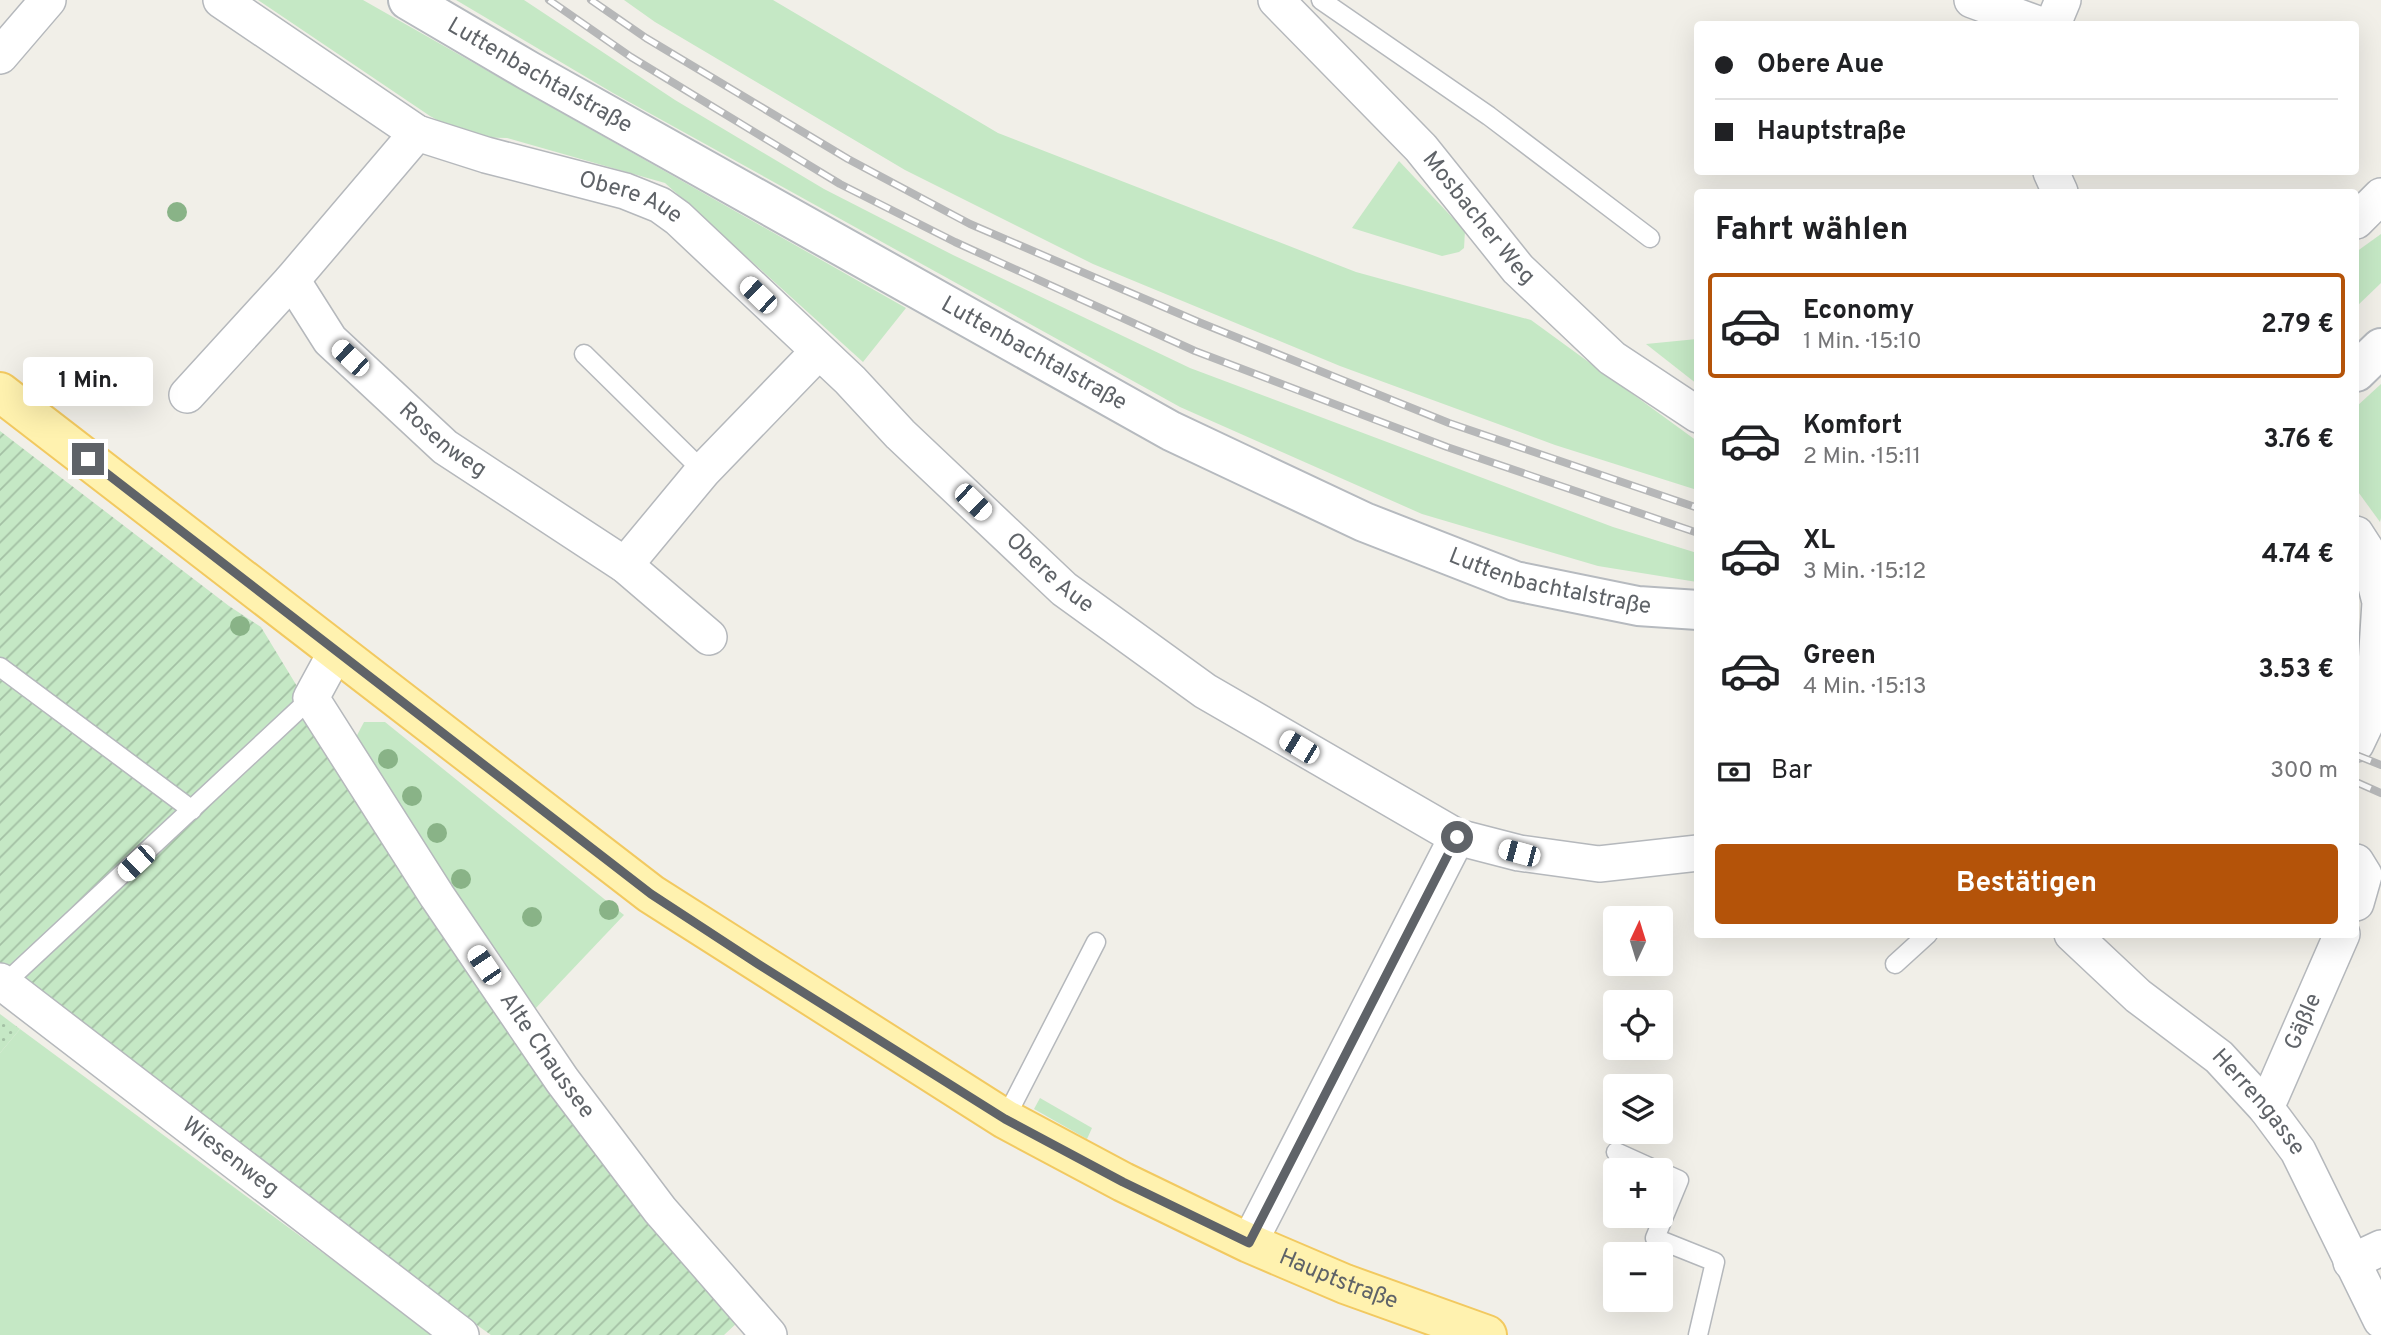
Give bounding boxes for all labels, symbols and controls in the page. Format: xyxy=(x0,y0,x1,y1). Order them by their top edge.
street label: Luttenbachtalstraße xyxy=(442,12,637,140)
text: Obere Aue xyxy=(1757,49,1884,82)
text: Hauptstraße xyxy=(1757,116,1906,149)
street label: Mosbacher Weg xyxy=(1415,146,1541,292)
street label: Obere Aue xyxy=(576,165,688,231)
text: Fahrt wählen xyxy=(1715,211,1908,251)
car xyxy=(736,273,781,317)
street label: Luttenbachtalstraße xyxy=(936,290,1132,418)
icon: car xyxy=(1719,294,1782,357)
text: Economy xyxy=(1803,295,1914,328)
text: 2.79 € xyxy=(2261,309,2334,342)
text: 1 Min. · 15:10 xyxy=(1803,328,1922,357)
car xyxy=(328,336,373,380)
callout: 1 Min. xyxy=(23,358,153,406)
text: 1 Min. xyxy=(58,367,118,396)
street label: Rosenweg xyxy=(392,396,492,485)
icon: car xyxy=(1719,409,1782,472)
text: Komfort xyxy=(1803,410,1902,443)
text: 3.76 € xyxy=(2263,424,2334,457)
route end xyxy=(72,443,104,475)
text: 2 Min. · 15:11 xyxy=(1803,443,1921,472)
car xyxy=(951,480,996,524)
icon: car xyxy=(1719,524,1782,587)
text: XL xyxy=(1803,525,1835,558)
street label: Obere Aue xyxy=(999,527,1099,620)
text: 4.74 € xyxy=(2262,539,2334,572)
street label: Luttenbachtalstraße xyxy=(1444,542,1652,621)
text: 3 Min. · 15:12 xyxy=(1803,558,1926,587)
icon: car xyxy=(1719,639,1782,702)
text: Green xyxy=(1803,640,1876,673)
text: 3.53 € xyxy=(2258,654,2334,687)
text: 4 Min. · 15:13 xyxy=(1803,673,1927,702)
car xyxy=(1276,727,1323,767)
icon: cash xyxy=(1715,753,1753,791)
text: Bar xyxy=(1771,755,1812,788)
text: 300 m xyxy=(2270,757,2338,786)
route start xyxy=(1441,821,1473,853)
car xyxy=(1496,837,1543,869)
car xyxy=(114,841,159,885)
button: Bestätigen xyxy=(1715,844,2338,924)
north arrow xyxy=(1603,906,1673,976)
map controls xyxy=(1603,906,1673,1312)
car xyxy=(464,942,505,988)
street label: Alte Chaussee xyxy=(493,987,601,1125)
street label: Gäßle xyxy=(2278,989,2329,1055)
button: locate xyxy=(1603,990,1673,1060)
street label: Herrengasse xyxy=(2205,1043,2311,1162)
button: layers xyxy=(1603,1074,1673,1144)
street label: Wiesenweg xyxy=(175,1111,285,1204)
button: + xyxy=(1603,1158,1673,1228)
button: − xyxy=(1603,1242,1673,1312)
street label: Hauptstraße xyxy=(1274,1243,1402,1316)

